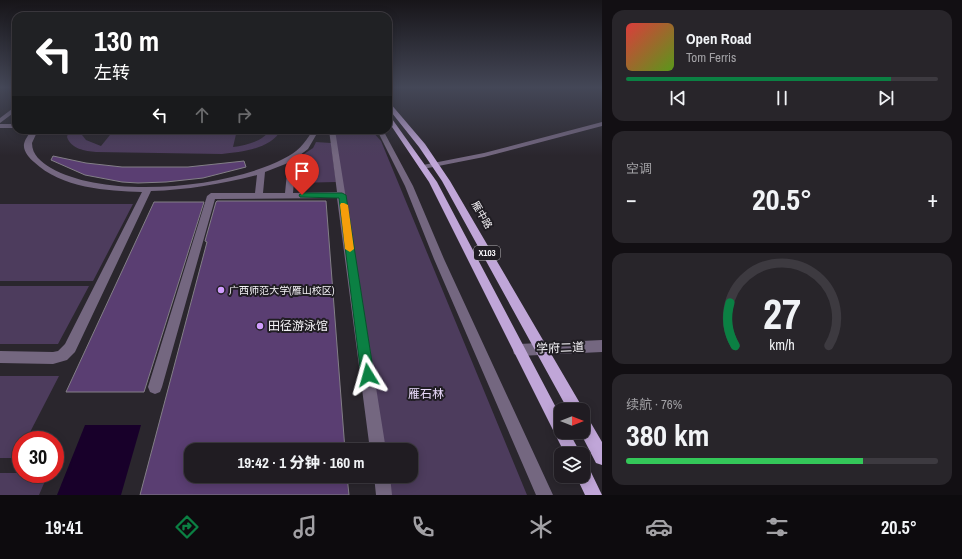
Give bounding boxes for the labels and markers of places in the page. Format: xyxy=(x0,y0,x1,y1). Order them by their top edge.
pin xyxy=(285,154,319,195)
place label: 广西师范大学(雁山校区) xyxy=(229,284,335,297)
marker: 广西师范大学(雁山校区) xyxy=(216,285,226,295)
place label: 田径游泳馆 xyxy=(268,318,328,334)
marker: 田径游泳馆 xyxy=(255,321,265,331)

